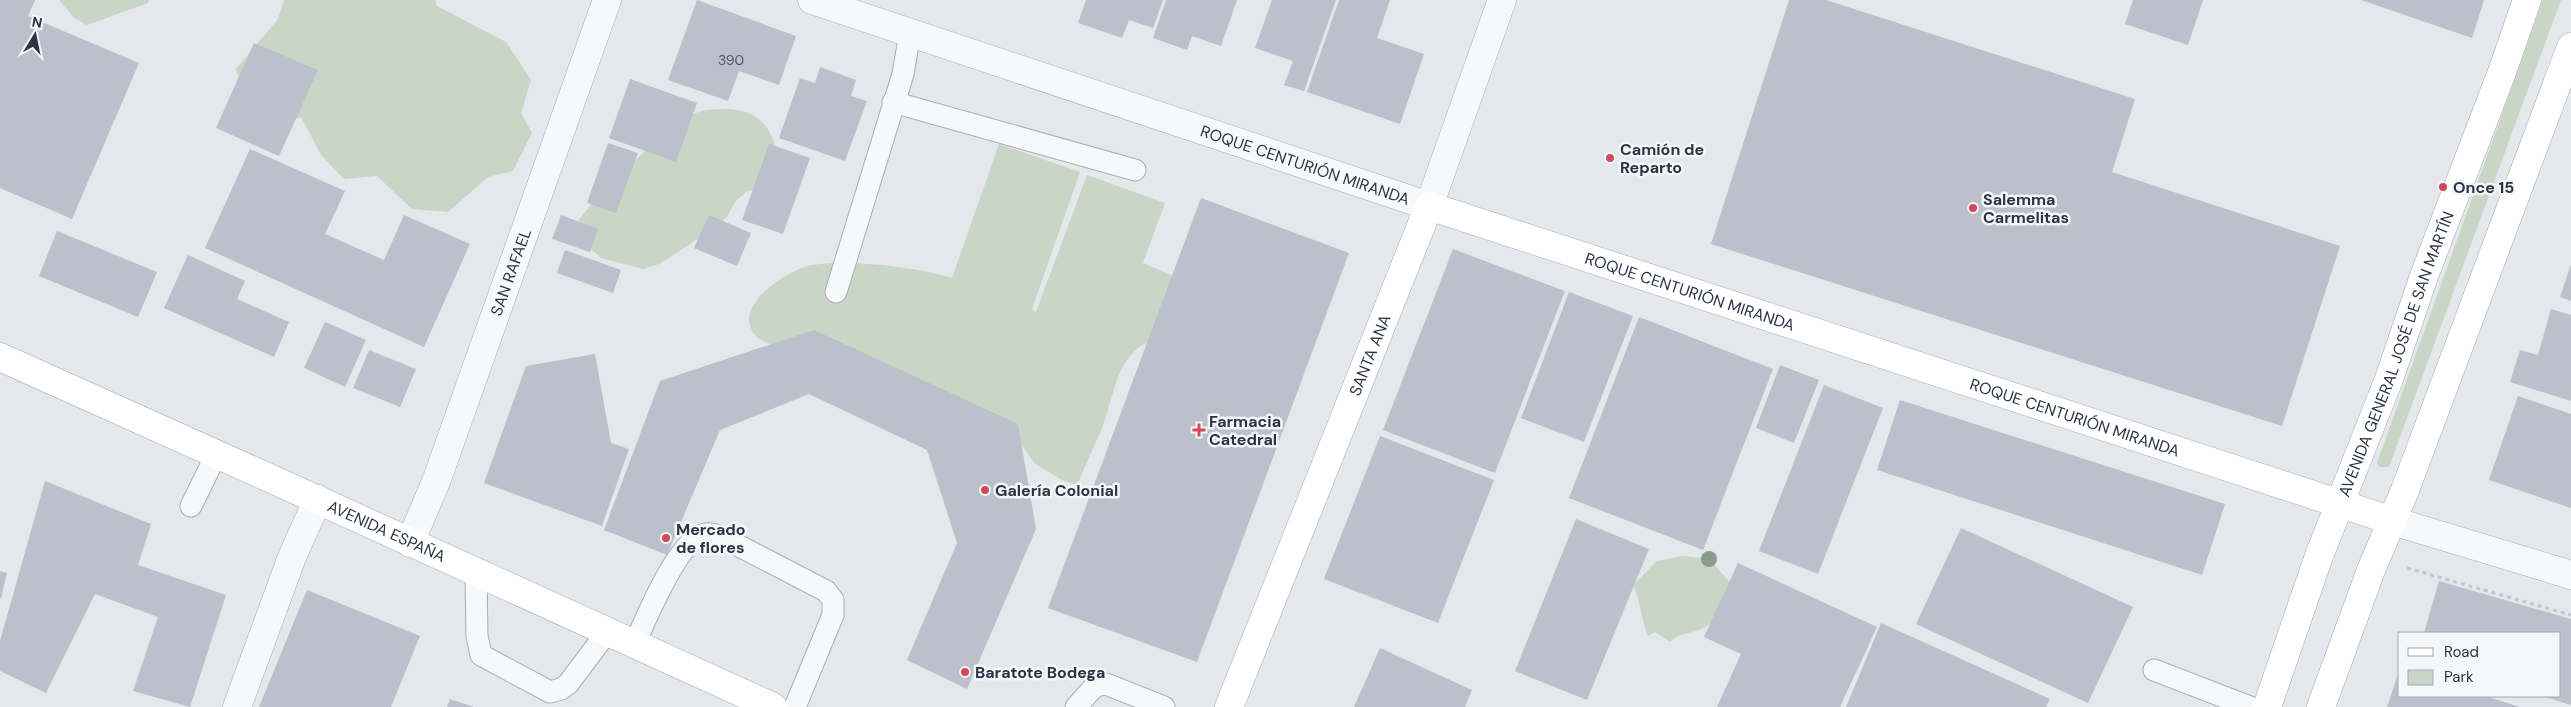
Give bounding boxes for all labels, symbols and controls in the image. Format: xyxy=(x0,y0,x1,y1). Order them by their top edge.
north arrow xyxy=(10,10,60,60)
text: N xyxy=(31,12,44,32)
house number: 390 xyxy=(718,51,744,69)
street label: ROQUE CENTURIÓN MIRANDA xyxy=(1198,120,1413,210)
place label: Camión de Reparto xyxy=(1620,139,1704,178)
marker: Camión de Reparto xyxy=(1604,152,1616,164)
place label: Once 15 xyxy=(2453,177,2514,198)
marker: Once 15 xyxy=(2437,181,2449,193)
place label: Salemma Carmelitas xyxy=(1983,189,2069,228)
marker: Salemma Carmelitas xyxy=(1967,202,1979,214)
street label: AVENIDA GENERAL JOSÉ DE SAN MARTÍN xyxy=(2334,208,2459,500)
street label: SAN RAFAEL xyxy=(486,226,536,319)
street label: ROQUE CENTURIÓN MIRANDA xyxy=(1582,248,1798,336)
street label: SANTA ANA xyxy=(1344,311,1396,399)
street label: ROQUE CENTURIÓN MIRANDA xyxy=(1967,373,2183,462)
place label: Farmacia Catedral xyxy=(1209,411,1281,450)
marker: Farmacia Catedral xyxy=(1193,424,1205,436)
place label: Galería Colonial xyxy=(995,480,1118,501)
marker: Galería Colonial xyxy=(979,484,991,496)
street label: AVENIDA ESPAÑA xyxy=(324,496,449,567)
place label: Mercado de flores xyxy=(676,519,746,558)
marker: Mercado de flores xyxy=(660,532,672,544)
legend xyxy=(2398,632,2561,697)
text: Road xyxy=(2444,642,2479,662)
place label: Baratote Bodega xyxy=(975,662,1105,683)
marker: Baratote Bodega xyxy=(959,666,971,678)
text: Park xyxy=(2444,667,2474,687)

